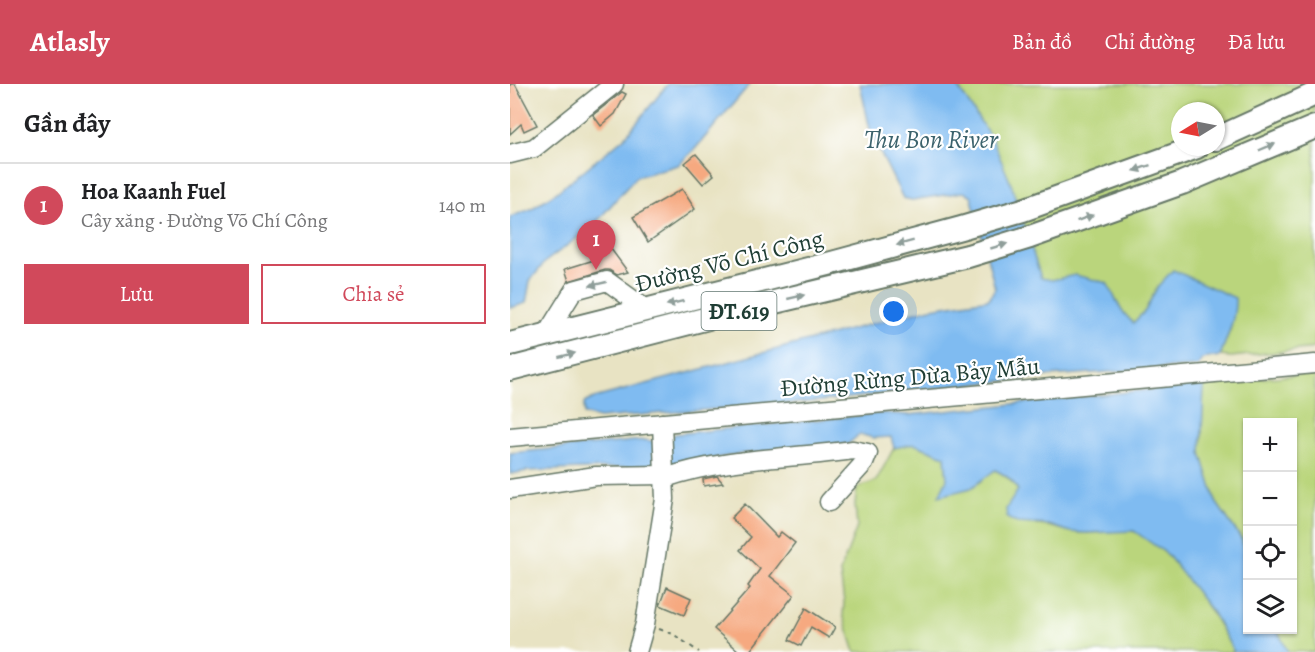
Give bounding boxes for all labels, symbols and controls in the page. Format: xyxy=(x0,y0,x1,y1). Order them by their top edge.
text: Atlasly xyxy=(30,23,109,61)
text: Bản đồ xyxy=(1012,28,1072,56)
text: Chỉ đường xyxy=(1105,28,1195,56)
text: Đã lưu xyxy=(1228,28,1285,56)
north arrow xyxy=(1171,102,1225,156)
text: Gần đây xyxy=(24,106,110,141)
water label: Thu Bon River xyxy=(864,122,999,157)
one-way arrow xyxy=(1259,142,1277,152)
one-way arrow xyxy=(1133,163,1151,173)
text: Hoa Kaanh Fuel xyxy=(81,177,226,207)
text: 1 xyxy=(40,192,47,219)
text: 140 m xyxy=(439,192,486,219)
text: Cây xăng · Đường Võ Chí Công xyxy=(81,207,328,234)
one-way arrow xyxy=(1076,212,1094,222)
pin: 1 xyxy=(576,220,616,270)
street label: Đường Võ Chí Công xyxy=(631,222,827,300)
one-way arrow xyxy=(896,239,914,248)
one-way arrow xyxy=(990,241,1008,250)
button: Lưu xyxy=(24,264,249,324)
button: Chia sẻ xyxy=(261,264,486,324)
one-way arrow xyxy=(589,280,607,290)
one-way arrow xyxy=(787,291,806,301)
road number: ĐT.619 xyxy=(702,292,776,330)
your location xyxy=(879,297,908,326)
one-way arrow xyxy=(666,298,684,308)
one-way arrow xyxy=(558,350,576,359)
street label: Đường Rừng Dừa Bảy Mẫu xyxy=(779,350,1041,404)
map controls xyxy=(1243,418,1297,634)
button: + xyxy=(1243,418,1297,472)
button: − xyxy=(1243,472,1297,526)
button: locate xyxy=(1243,526,1297,580)
button: layers xyxy=(1243,580,1297,634)

